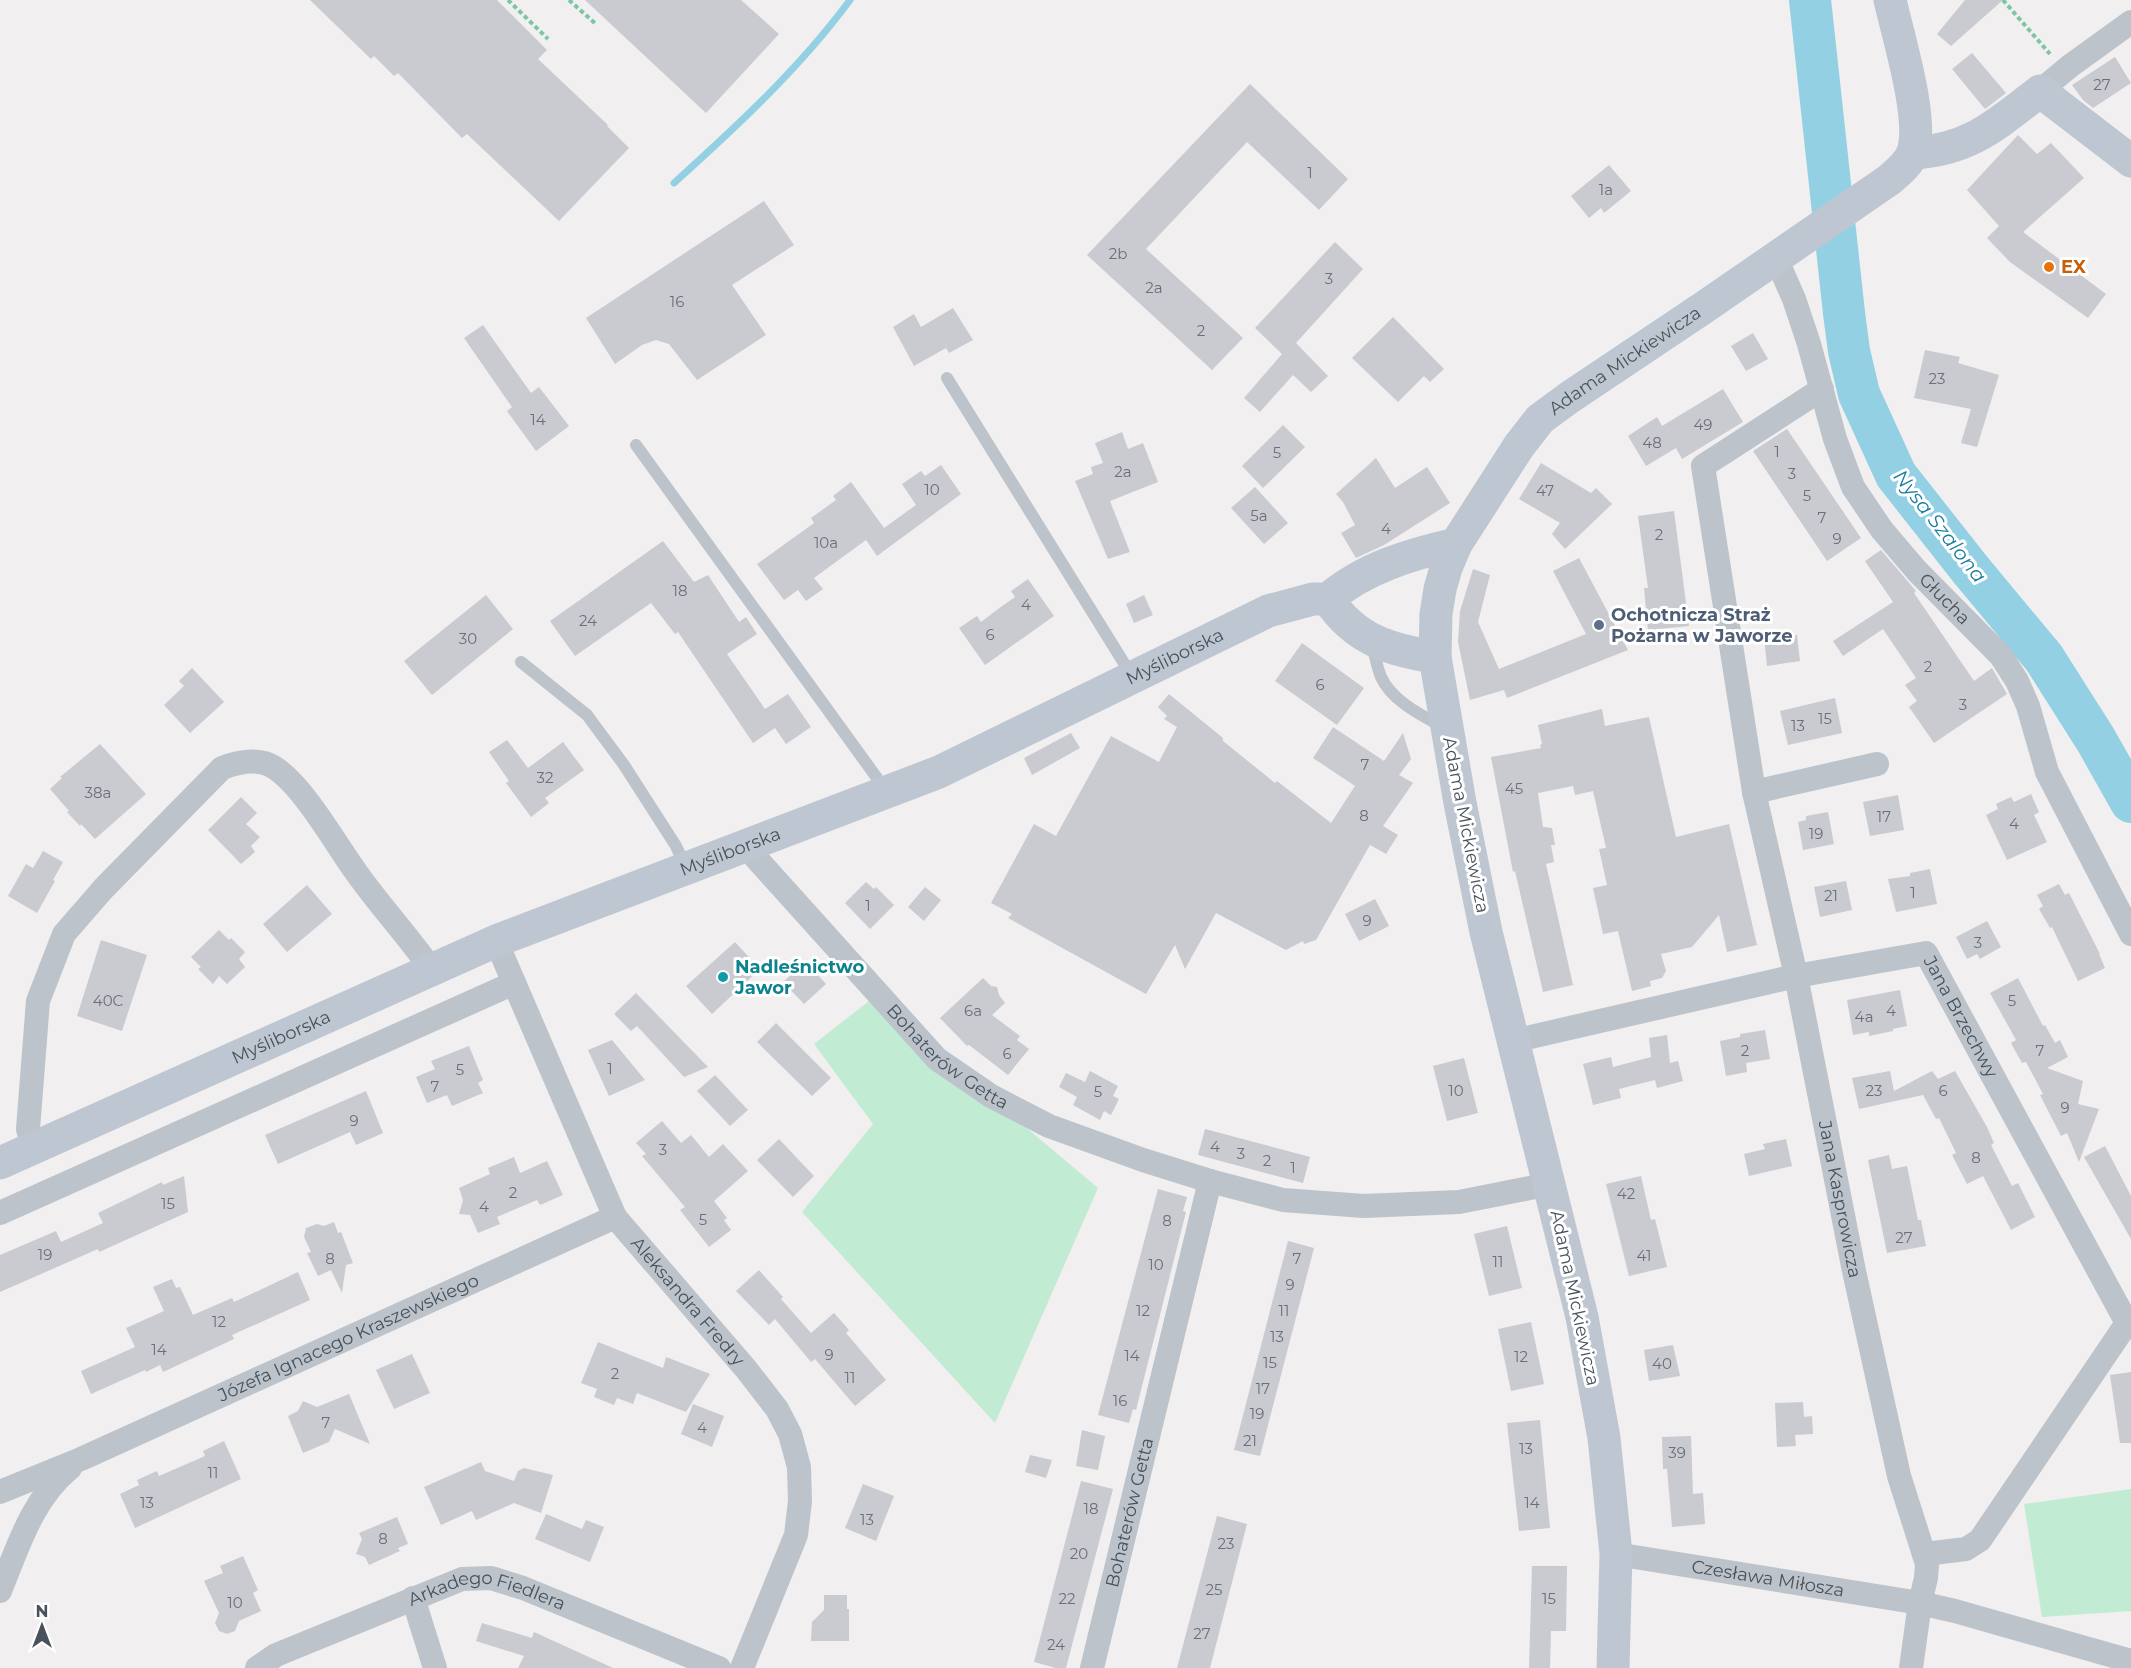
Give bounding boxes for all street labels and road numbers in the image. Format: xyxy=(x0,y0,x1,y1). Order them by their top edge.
street label: Adama Mickiewicza xyxy=(1544,302,1705,420)
street label: Głucha xyxy=(1914,568,1975,629)
street label: Myśliborska xyxy=(1122,623,1227,690)
street label: Adama Mickiewicza xyxy=(1438,735,1494,915)
street label: Myśliborska xyxy=(677,823,784,881)
street label: Jana Brzechwy xyxy=(1918,951,2003,1082)
street label: Bohaterów Getta xyxy=(882,1000,1012,1114)
street label: Myśliborska xyxy=(228,1005,334,1069)
street label: Jana Kasprowicza xyxy=(1813,1118,1866,1280)
street label: Adama Mickiewicza xyxy=(1546,1208,1604,1388)
street label: Aleksandra Fredry xyxy=(626,1233,749,1370)
street label: Józefa Ignacego Kraszewskiego xyxy=(214,1269,482,1407)
street label: Bohaterów Getta xyxy=(1101,1435,1158,1590)
street label: Czesława Miłosza xyxy=(1690,1555,1846,1602)
street label: Arkadego Fiedlera xyxy=(405,1567,569,1615)

